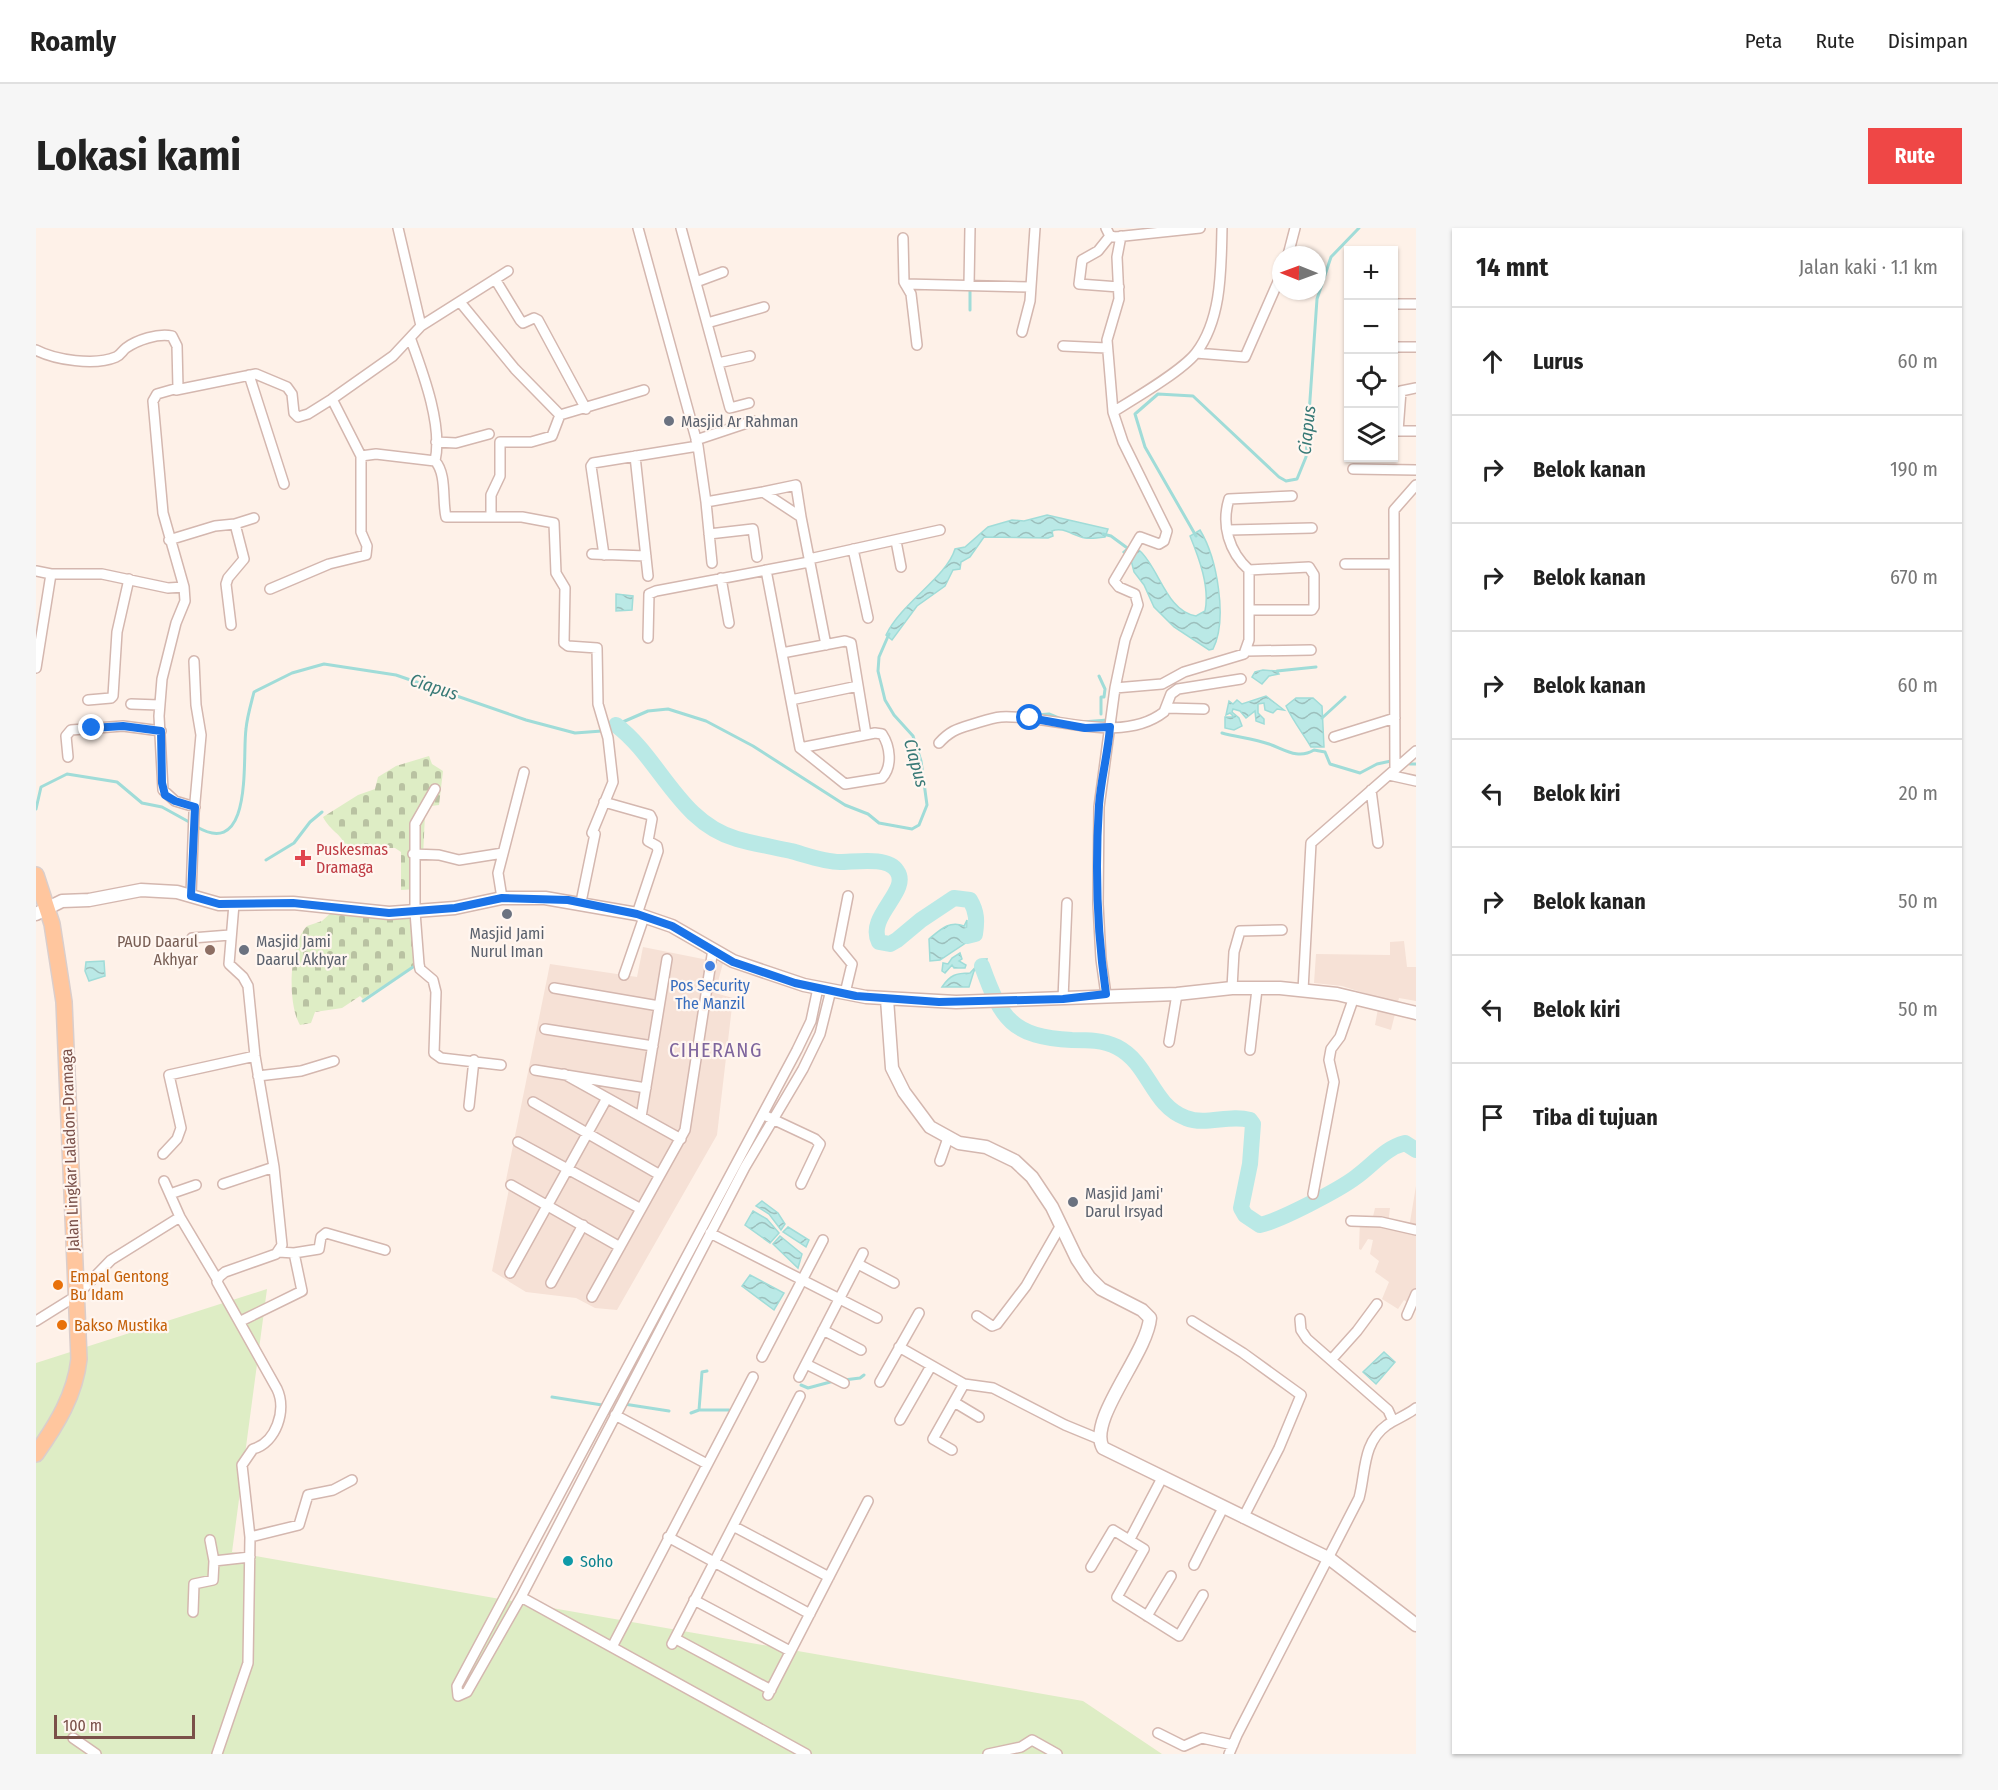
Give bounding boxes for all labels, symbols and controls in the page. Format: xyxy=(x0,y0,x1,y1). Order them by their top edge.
text: Roamly xyxy=(30,25,116,58)
text: Peta xyxy=(1745,28,1782,54)
text: Rute xyxy=(1815,28,1855,54)
text: Disimpan xyxy=(1888,28,1968,54)
button: Rute xyxy=(1868,128,1962,184)
text: Lokasi kami xyxy=(36,131,241,181)
north arrow xyxy=(1272,246,1326,300)
map controls xyxy=(1344,246,1398,462)
button: + xyxy=(1344,246,1398,300)
text: 14 mnt xyxy=(1476,252,1548,283)
text: Jalan kaki · 1.1 km xyxy=(1799,255,1938,279)
button: − xyxy=(1344,300,1398,354)
icon: ahead xyxy=(1476,345,1509,378)
text: Lurus xyxy=(1533,348,1583,375)
text: 60 m xyxy=(1898,349,1938,373)
button: locate xyxy=(1344,354,1398,408)
water label: Ciapus xyxy=(1293,404,1321,456)
button: layers xyxy=(1344,408,1398,462)
place label: Masjid Ar Rahman xyxy=(681,412,799,431)
marker: Masjid Ar Rahman xyxy=(662,414,676,428)
icon: right xyxy=(1476,453,1509,486)
text: Belok kanan xyxy=(1533,456,1646,483)
text: 190 m xyxy=(1890,457,1938,481)
icon: right xyxy=(1476,561,1509,594)
text: Belok kanan xyxy=(1533,564,1646,591)
text: 670 m xyxy=(1890,565,1938,589)
water label: Ciapus xyxy=(407,669,461,705)
icon: right xyxy=(1476,669,1509,702)
text: Belok kanan xyxy=(1533,672,1646,699)
text: 60 m xyxy=(1898,673,1938,697)
route start xyxy=(1016,704,1042,730)
route end xyxy=(78,714,104,740)
water label: Ciapus xyxy=(899,736,933,790)
icon: left xyxy=(1476,777,1509,810)
text: Belok kiri xyxy=(1533,780,1621,807)
text: 20 m xyxy=(1899,781,1938,805)
place label: Puskesmas Dramaga xyxy=(316,840,388,877)
marker: Puskesmas Dramaga xyxy=(294,849,312,867)
icon: right xyxy=(1476,885,1509,918)
text: Belok kanan xyxy=(1533,888,1646,915)
text: 50 m xyxy=(1898,889,1938,913)
marker: Masjid Jami Nurul Iman xyxy=(500,907,514,921)
place label: Masjid Jami Nurul Iman xyxy=(470,924,544,961)
place label: PAUD Daarul Akhyar xyxy=(117,932,198,969)
place label: Masjid Jami Daarul Akhyar xyxy=(256,932,348,969)
marker: PAUD Daarul Akhyar xyxy=(203,943,217,957)
marker: Masjid Jami Daarul Akhyar xyxy=(237,943,251,957)
marker: Pos Security The Manzil xyxy=(703,959,717,973)
place label: Pos Security The Manzil xyxy=(670,976,751,1013)
icon: left xyxy=(1476,993,1509,1026)
text: Belok kiri xyxy=(1533,996,1621,1023)
text: 50 m xyxy=(1898,997,1938,1021)
district label: CIHERANG xyxy=(669,1038,763,1062)
street label: Jalan Lingkar Laladon-Dramaga xyxy=(57,1048,83,1252)
icon: arrive xyxy=(1476,1101,1509,1134)
text: Tiba di tujuan xyxy=(1533,1104,1658,1131)
place label: Masjid Jami' Darul Irsyad xyxy=(1085,1184,1163,1221)
marker: Masjid Jami' Darul Irsyad xyxy=(1066,1195,1080,1209)
place label: Empal Gentong Bu Idam xyxy=(70,1267,169,1304)
marker: Empal Gentong Bu Idam xyxy=(51,1278,65,1292)
place label: Bakso Mustika xyxy=(74,1316,168,1335)
marker: Bakso Mustika xyxy=(55,1318,69,1332)
place label: Soho xyxy=(580,1552,613,1571)
marker: Soho xyxy=(561,1554,575,1568)
scale bar xyxy=(54,1712,195,1740)
text: 100 m xyxy=(63,1716,102,1735)

